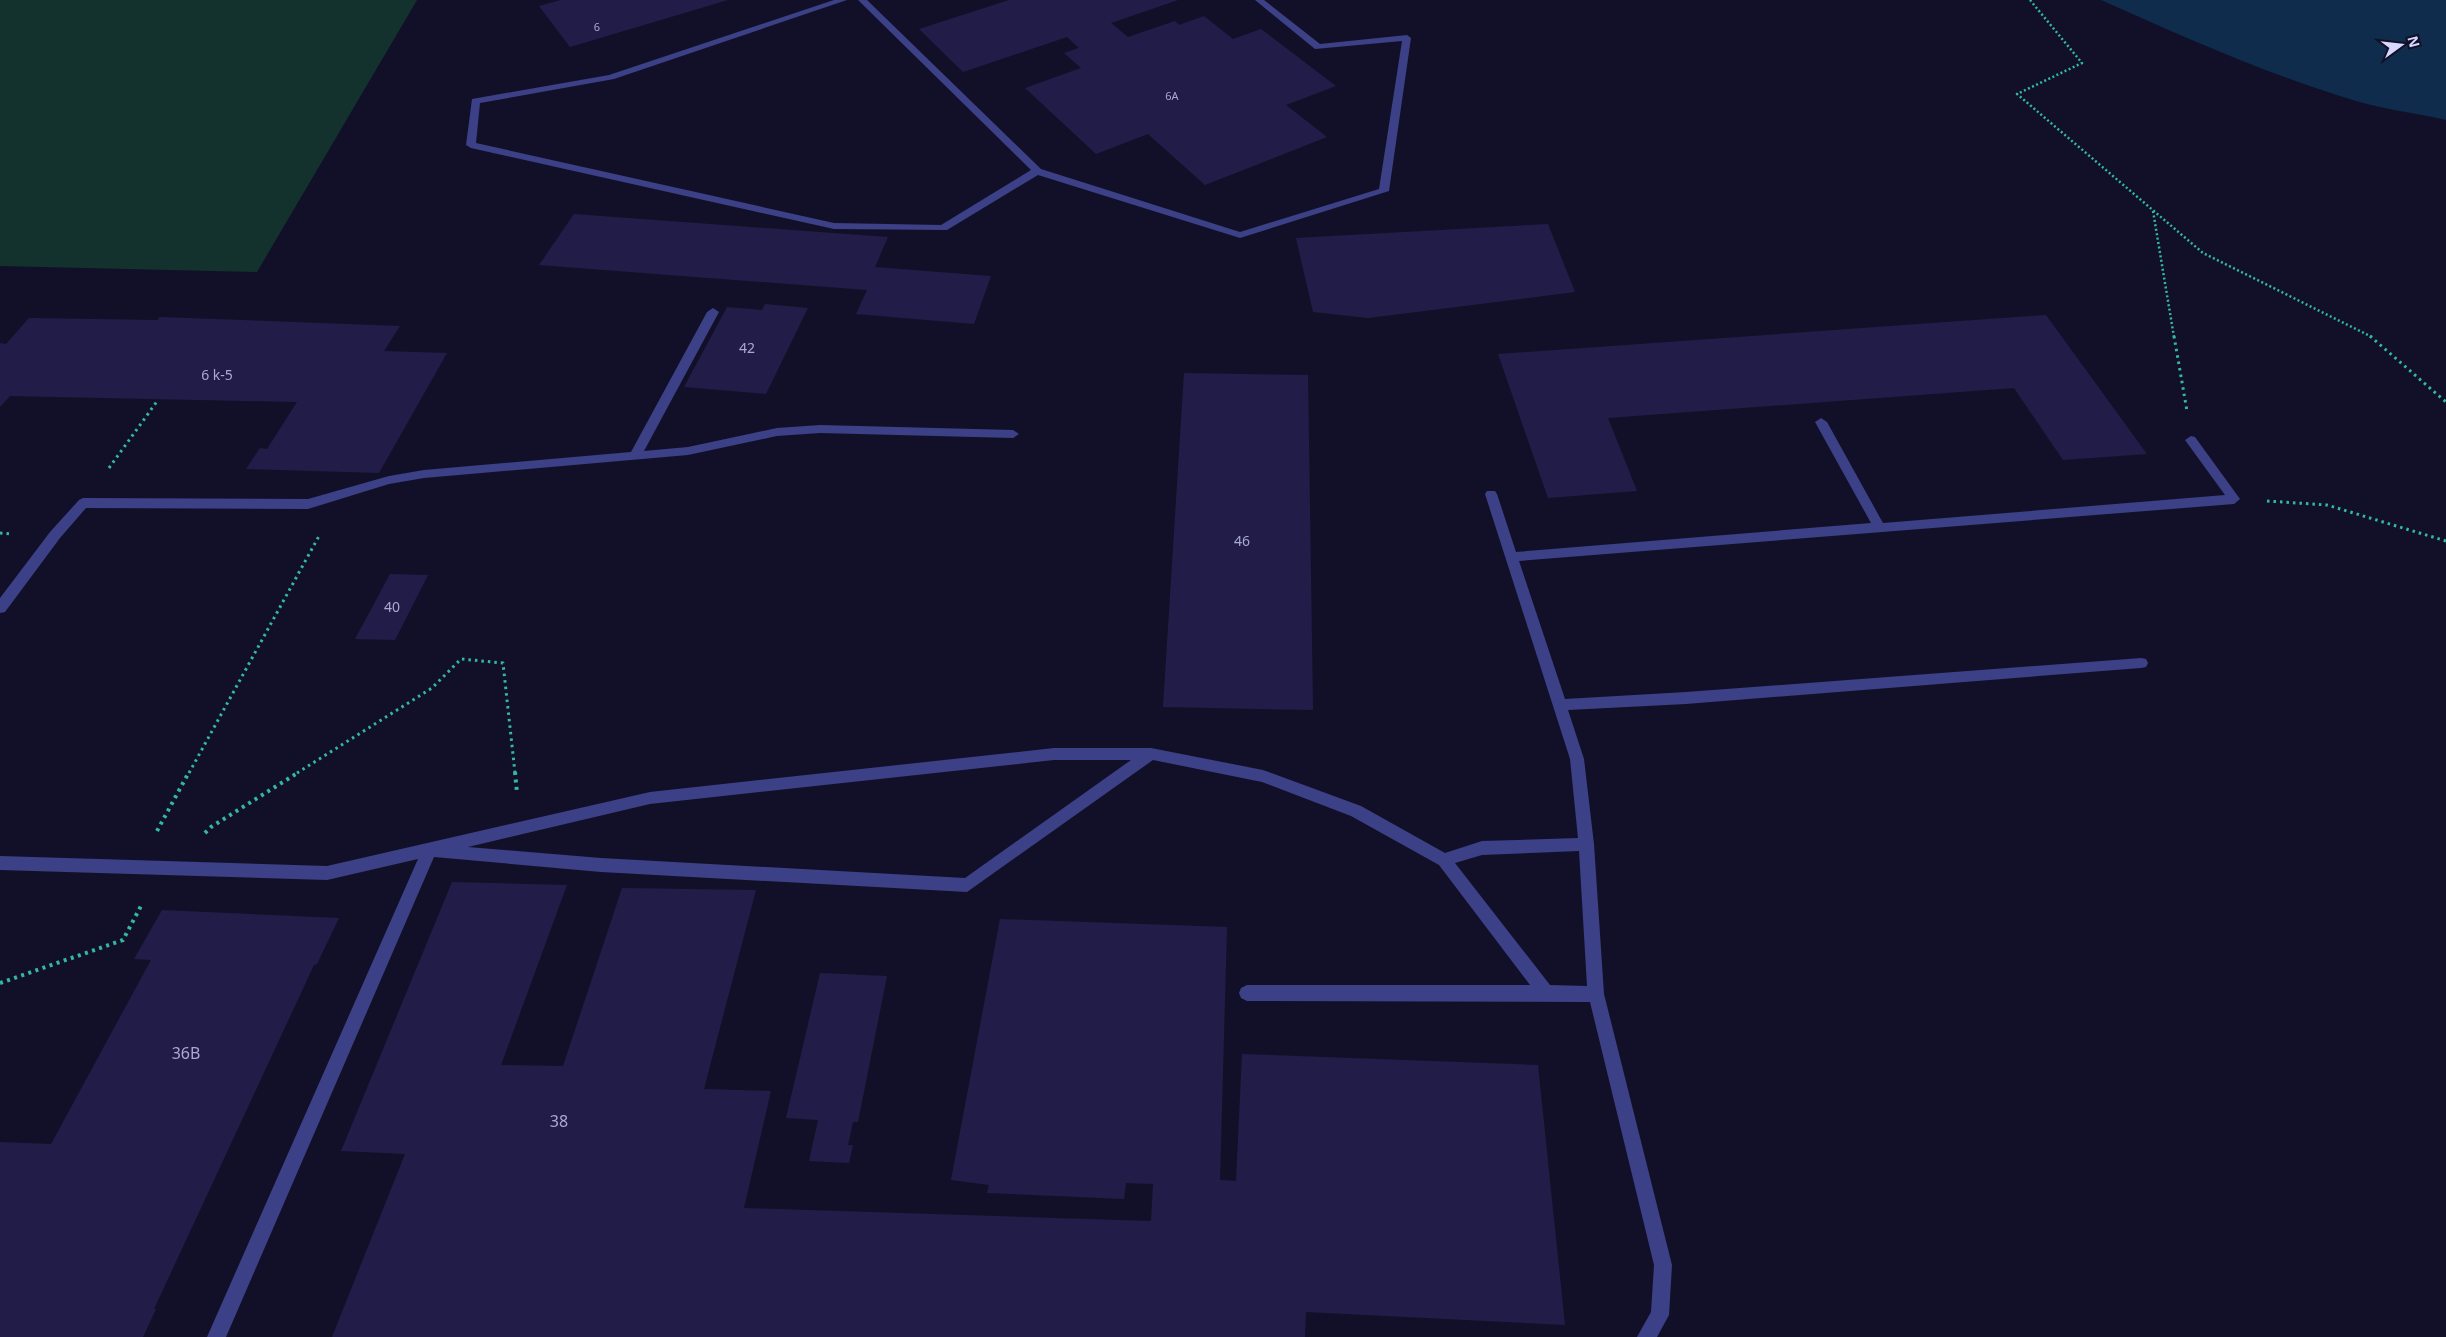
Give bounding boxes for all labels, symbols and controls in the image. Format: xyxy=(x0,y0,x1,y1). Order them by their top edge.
house number: 6 xyxy=(594,19,600,34)
north arrow xyxy=(2376,20,2426,70)
text: N xyxy=(2403,34,2425,49)
house number: 6A xyxy=(1165,88,1180,103)
house number: 42 xyxy=(739,338,755,357)
house number: 6 k-5 xyxy=(201,365,233,384)
house number: 46 xyxy=(1234,531,1250,550)
house number: 40 xyxy=(384,597,400,616)
house number: 36B xyxy=(172,1042,200,1064)
house number: 38 xyxy=(550,1110,568,1132)

